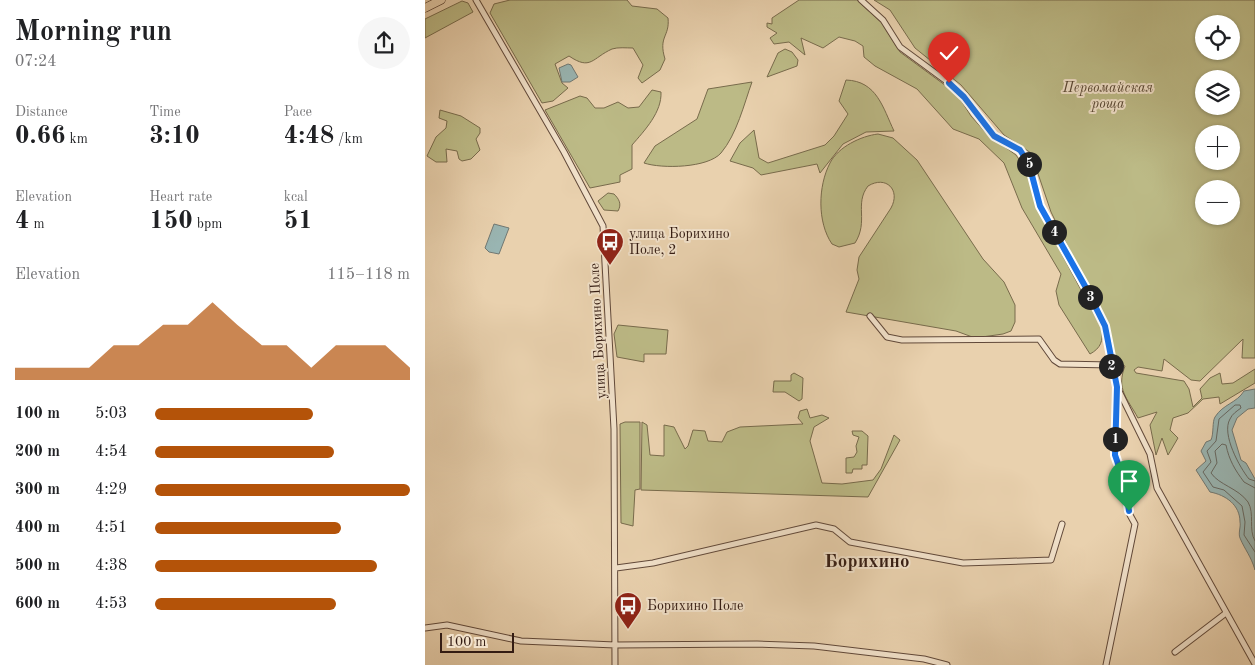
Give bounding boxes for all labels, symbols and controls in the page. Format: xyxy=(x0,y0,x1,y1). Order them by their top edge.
map controls xyxy=(1195,15,1240,225)
button: locate xyxy=(1195,15,1240,60)
button: share xyxy=(358,17,410,69)
text: Morning run xyxy=(15,19,172,47)
pin xyxy=(928,32,970,83)
icon: check xyxy=(935,39,963,67)
text: 07:24 xyxy=(15,54,57,70)
button: layers xyxy=(1195,70,1240,115)
park label: Первомайская роща xyxy=(1062,81,1154,112)
text: Distance xyxy=(15,105,68,119)
text: Time xyxy=(149,105,181,119)
text: Pace xyxy=(284,105,312,119)
text: 0.66 xyxy=(15,124,66,149)
text: 3:10 xyxy=(149,124,200,149)
text: 4:48 xyxy=(284,124,334,149)
button: + xyxy=(1195,125,1240,170)
text: km xyxy=(66,132,88,146)
text: /km xyxy=(334,132,363,146)
pin: 5 xyxy=(1017,152,1041,176)
text: 5 xyxy=(1025,157,1034,171)
button: − xyxy=(1195,180,1240,225)
text: Elevation xyxy=(15,190,72,204)
text: Heart rate xyxy=(149,190,212,204)
text: kcal xyxy=(284,190,308,204)
text: 4 xyxy=(15,209,30,234)
text: 150 xyxy=(149,209,193,234)
text: 51 xyxy=(284,209,313,234)
text: m xyxy=(30,217,45,231)
text: bpm xyxy=(193,217,222,231)
pin: 4 xyxy=(1041,220,1067,244)
text: 4 xyxy=(1050,225,1059,239)
bus stop icon: улица Борихино Поле, 2 xyxy=(595,227,625,266)
place label: улица Борихино Поле, 2 xyxy=(629,227,730,257)
street label: улица Борихино Поле xyxy=(587,263,609,399)
text: Elevation xyxy=(15,267,80,283)
text: 115–118 m xyxy=(327,267,410,283)
pin: 3 xyxy=(1077,284,1103,310)
text: 3 xyxy=(1086,290,1095,304)
pin: 2 xyxy=(1099,354,1123,378)
text: 2 xyxy=(1107,359,1116,373)
text: 100 m xyxy=(15,406,60,422)
text: 5:03 xyxy=(95,406,127,422)
pin: 1 xyxy=(1103,426,1127,452)
text: 1 xyxy=(1111,432,1120,446)
text: 200 m xyxy=(15,444,60,460)
text: 4:54 xyxy=(95,444,127,460)
pin xyxy=(1108,460,1150,511)
icon: arrive xyxy=(1115,467,1143,495)
text: 300 m xyxy=(15,482,60,498)
text: 4:29 xyxy=(95,482,127,498)
text: 400 m xyxy=(15,520,60,536)
text: 4:51 xyxy=(95,520,127,536)
district label: Борихино xyxy=(824,553,910,572)
text: 500 m xyxy=(15,558,60,574)
text: 4:38 xyxy=(95,558,127,574)
bus stop icon: Борихино Поле xyxy=(613,591,643,630)
text: 600 m xyxy=(15,596,60,612)
text: 4:53 xyxy=(95,596,127,612)
place label: Борихино Поле xyxy=(647,599,743,613)
scale bar xyxy=(440,630,514,653)
text: 100 m xyxy=(447,635,486,649)

